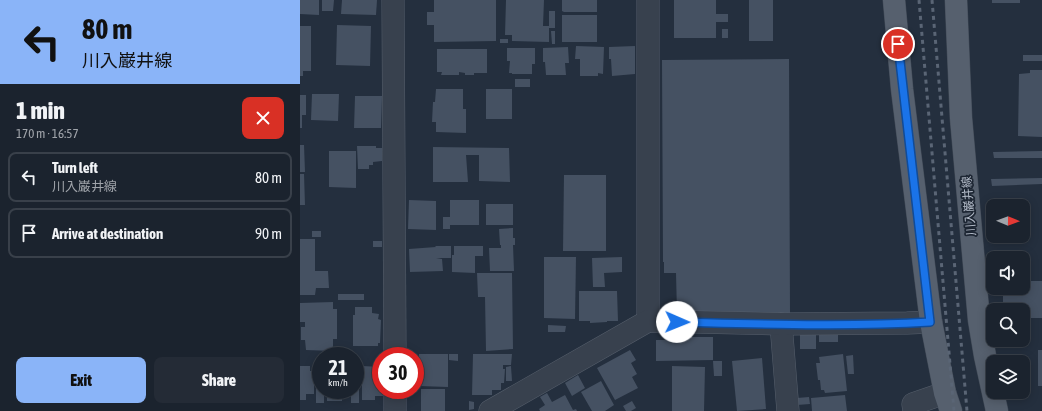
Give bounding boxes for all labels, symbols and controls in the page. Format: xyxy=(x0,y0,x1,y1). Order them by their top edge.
text: 80 m xyxy=(82,13,132,45)
icon: left xyxy=(16,16,68,68)
pin xyxy=(881,27,915,61)
icon: arrive xyxy=(887,33,909,55)
text: 川入巌井線 xyxy=(82,50,172,71)
text: 1 min xyxy=(16,97,65,124)
button: close xyxy=(242,97,284,139)
text: 170 m · 16:57 xyxy=(16,126,79,141)
text: Turn left xyxy=(52,159,98,176)
icon: left xyxy=(18,166,40,188)
text: 80 m xyxy=(255,169,282,186)
street label: 川入巌井線 xyxy=(959,175,979,237)
text: 川入巌井線 xyxy=(52,179,117,194)
north arrow xyxy=(986,199,1030,243)
map controls xyxy=(986,199,1030,399)
icon: arrive xyxy=(18,222,40,244)
text: Arrive at destination xyxy=(52,225,163,242)
text: 90 m xyxy=(255,225,282,242)
button: sound xyxy=(986,251,1030,295)
position arrow xyxy=(656,301,698,343)
button: search xyxy=(986,303,1030,347)
speed limit sign: 30 xyxy=(372,347,424,399)
button: layers xyxy=(986,355,1030,399)
text: 21 xyxy=(329,356,347,379)
button: Exit xyxy=(16,357,146,403)
button: Share xyxy=(154,357,284,403)
text: km/h xyxy=(328,377,348,388)

